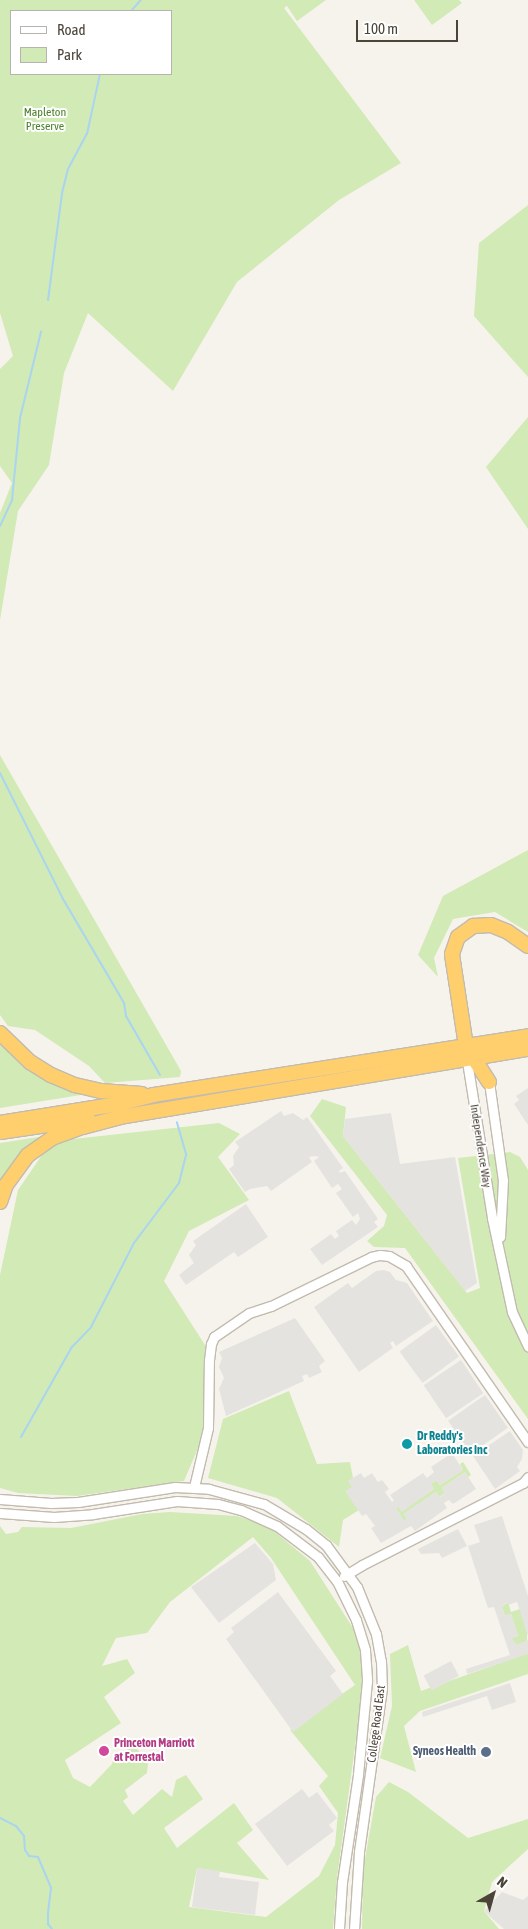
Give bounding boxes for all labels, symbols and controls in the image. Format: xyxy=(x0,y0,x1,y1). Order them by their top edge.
legend xyxy=(10,10,172,75)
scale bar xyxy=(358,10,460,42)
text: 100 m xyxy=(364,20,398,37)
text: Road xyxy=(57,21,86,38)
text: Park xyxy=(57,46,82,63)
park label: Mapleton Preserve xyxy=(24,106,66,134)
street label: Independence Way xyxy=(466,1103,494,1189)
place label: Dr Reddy's Laboratories Inc xyxy=(417,1430,487,1458)
marker: Dr Reddy's Laboratories Inc xyxy=(401,1438,413,1450)
street label: College Road East xyxy=(365,1685,389,1763)
place label: Princeton Marriott at Forrestal xyxy=(114,1737,194,1765)
marker: Princeton Marriott at Forrestal xyxy=(98,1745,110,1757)
place label: Syneos Health xyxy=(413,1745,476,1759)
marker: Syneos Health xyxy=(480,1746,492,1758)
north arrow xyxy=(468,1869,518,1919)
text: N xyxy=(494,1873,510,1891)

